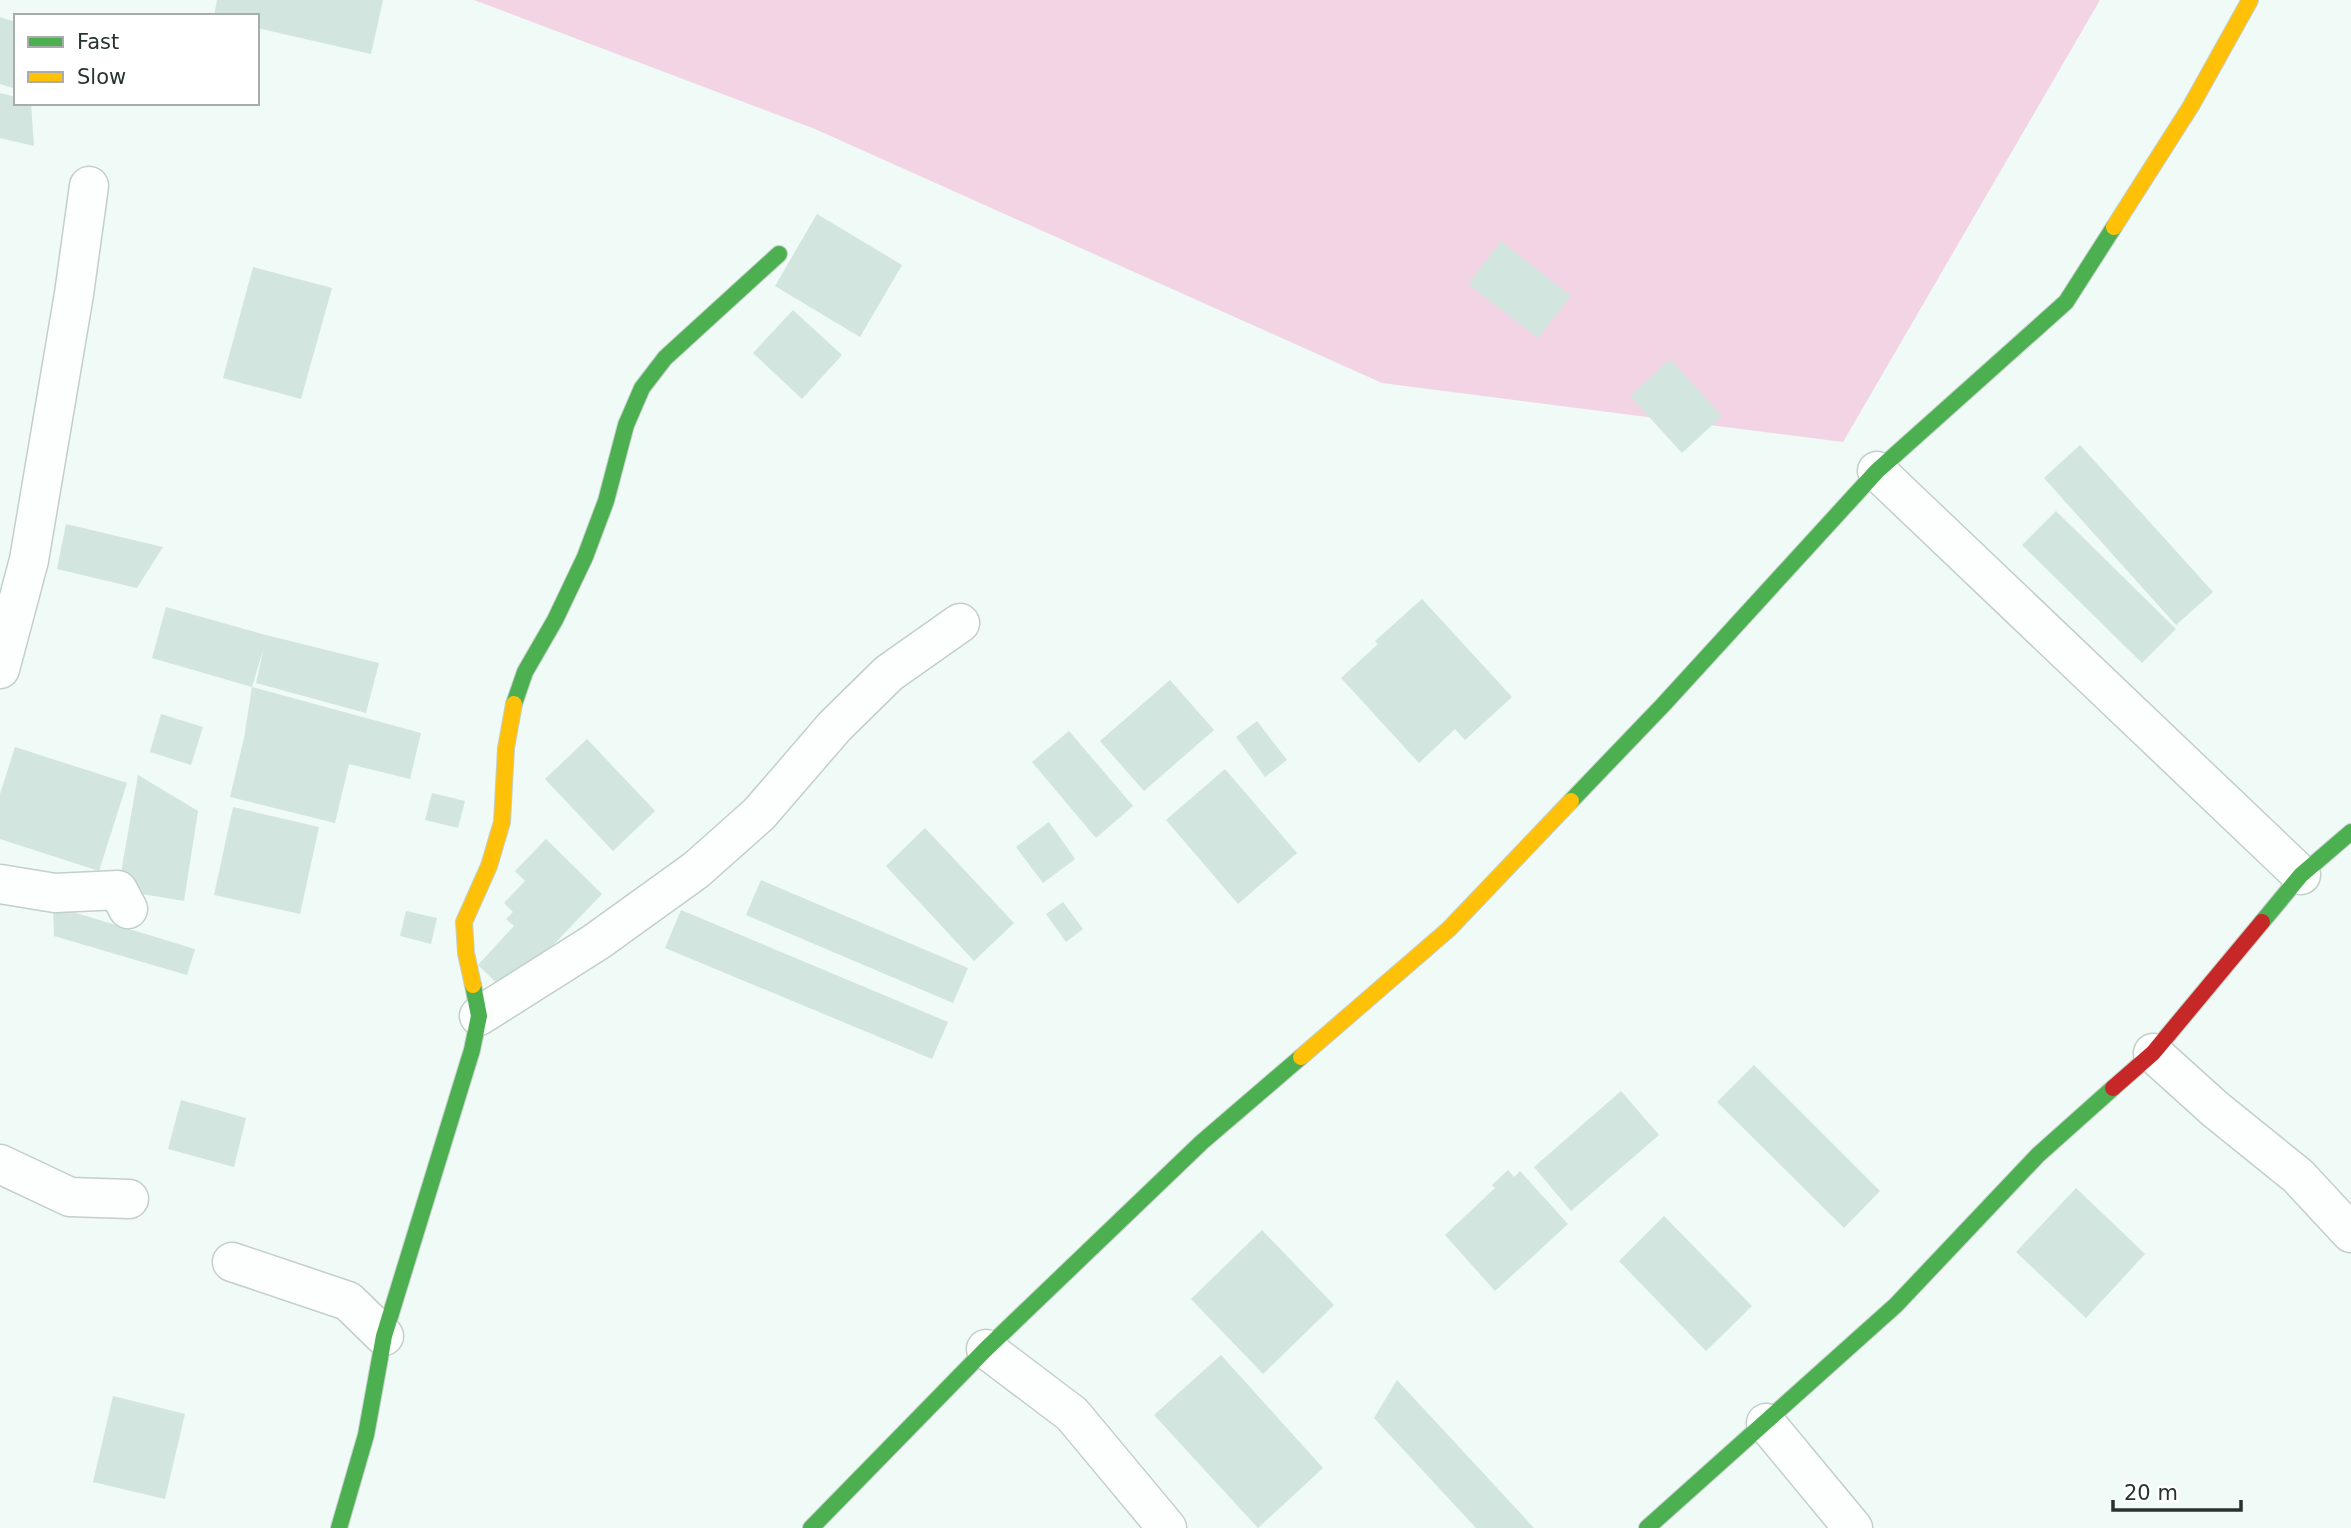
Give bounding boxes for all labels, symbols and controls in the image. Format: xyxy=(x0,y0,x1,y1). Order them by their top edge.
legend xyxy=(14,14,259,105)
text: Fast xyxy=(77,30,119,54)
text: Slow xyxy=(77,65,126,89)
scale bar xyxy=(2113,1468,2241,1512)
text: 20 m xyxy=(2124,1481,2178,1505)

